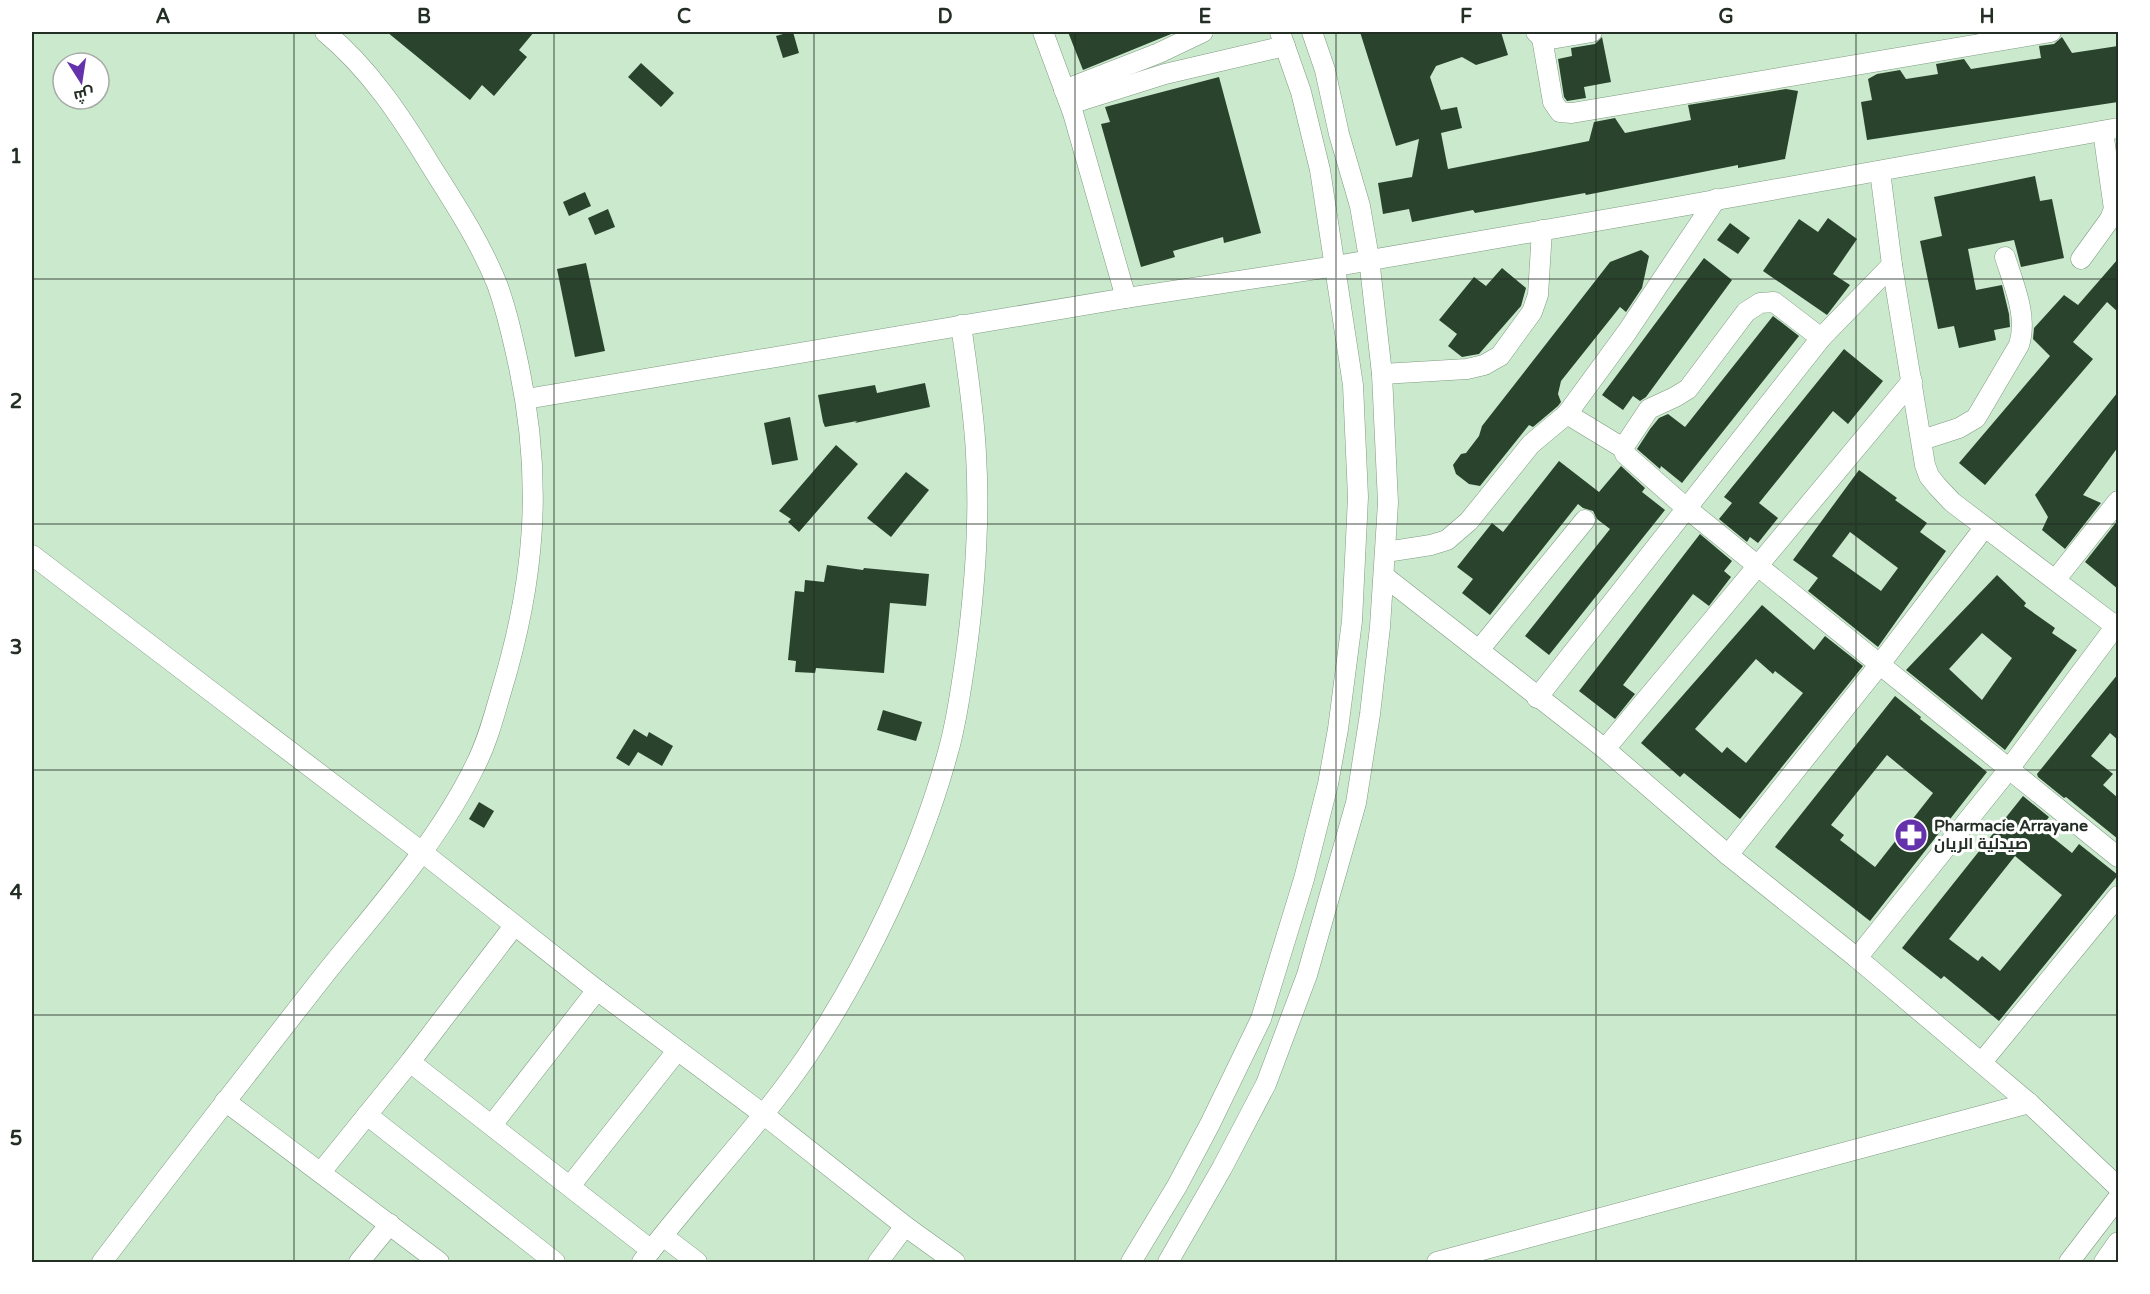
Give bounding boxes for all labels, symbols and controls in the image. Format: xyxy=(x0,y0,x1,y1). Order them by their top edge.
text: A xyxy=(156,5,171,29)
text: B xyxy=(417,5,431,29)
text: C xyxy=(677,5,691,29)
text: D xyxy=(937,5,953,29)
text: E xyxy=(1199,5,1212,29)
text: F xyxy=(1460,5,1472,29)
text: G xyxy=(1718,5,1734,29)
text: H xyxy=(1979,5,1995,29)
north arrow xyxy=(51,51,111,111)
text: ش xyxy=(72,83,96,107)
text: 1 xyxy=(10,145,22,169)
text: 2 xyxy=(10,390,22,414)
text: 3 xyxy=(10,636,22,660)
place label: Pharmacie Arrayane صيدلية الريان xyxy=(1934,816,2088,854)
pharmacy icon: Pharmacie Arrayane صيدلية الريان xyxy=(1893,817,1929,853)
text: 4 xyxy=(10,881,23,905)
text: 5 xyxy=(10,1127,22,1151)

